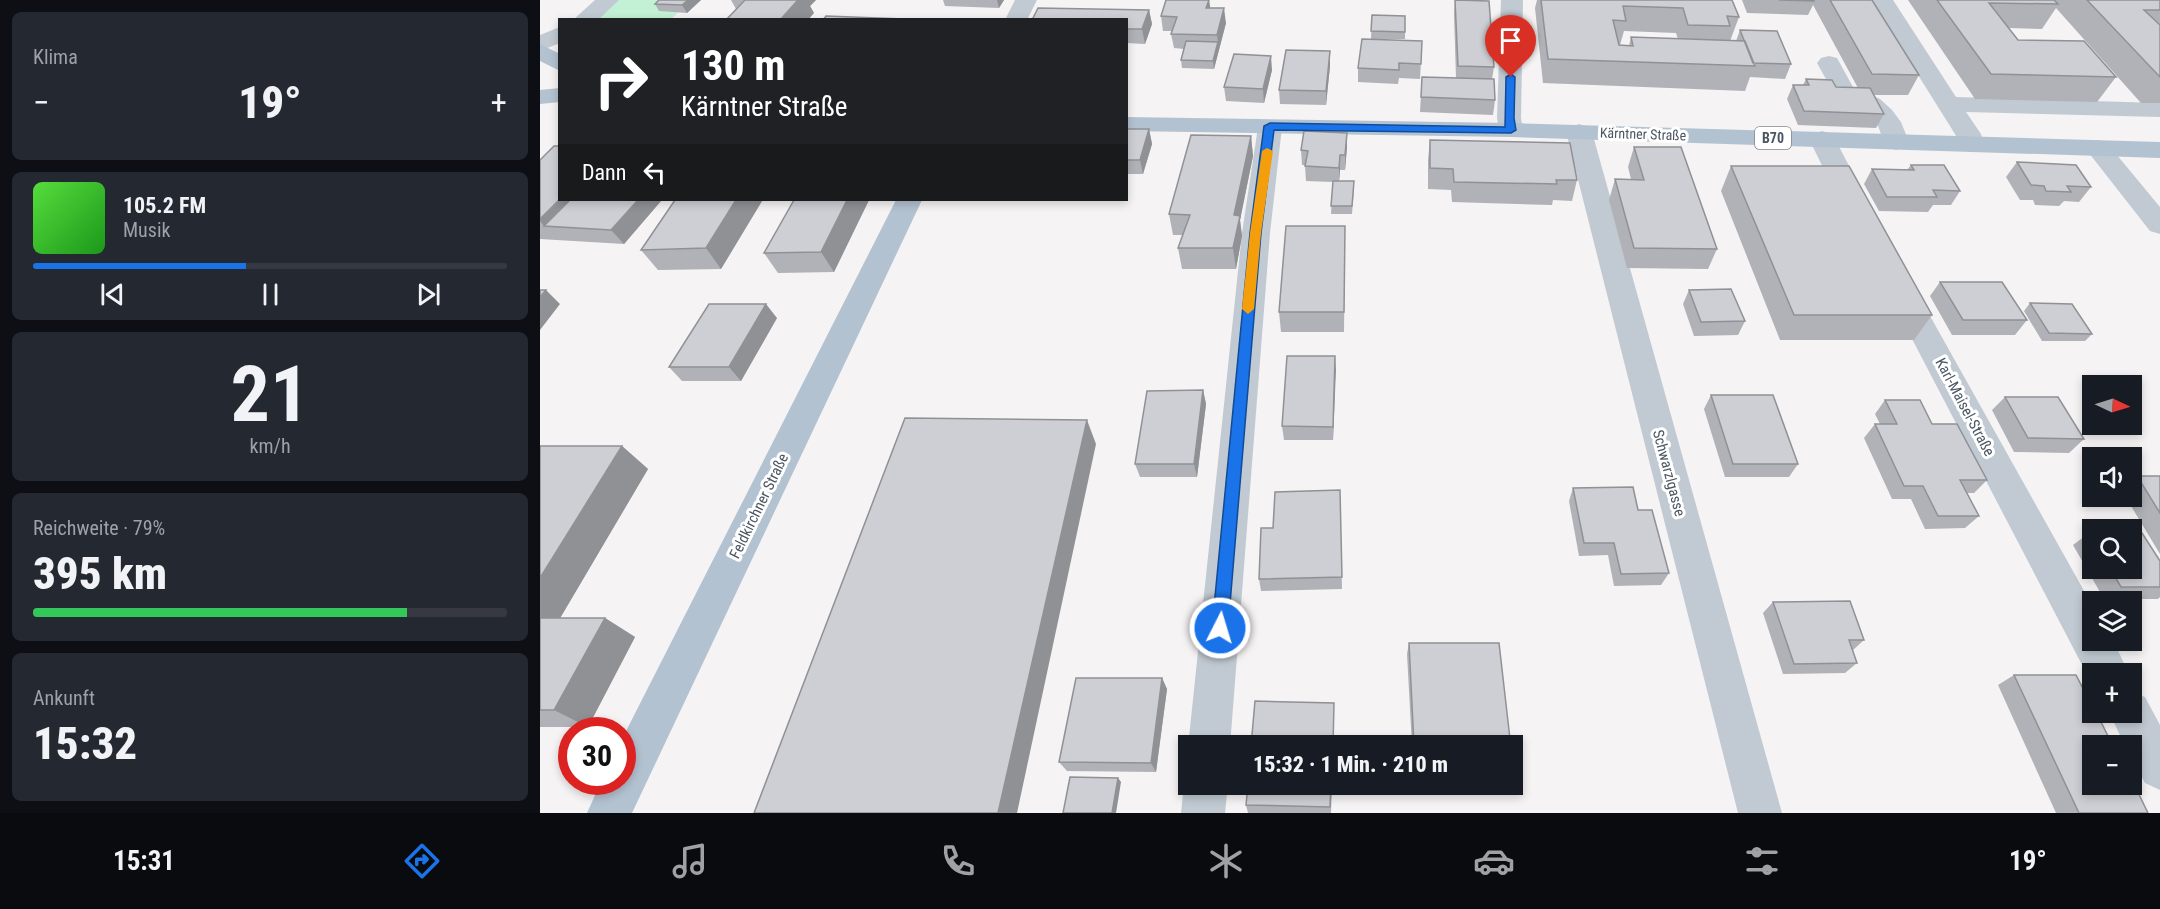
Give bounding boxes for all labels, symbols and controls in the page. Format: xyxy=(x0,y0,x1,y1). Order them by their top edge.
pin xyxy=(1485,15,1536,77)
icon: arrive xyxy=(1494,24,1527,57)
text: 130 m xyxy=(681,41,786,90)
icon: right xyxy=(582,42,660,120)
text: Klima xyxy=(33,45,78,69)
text: 19° xyxy=(238,76,302,129)
text: − xyxy=(33,83,50,122)
text: + xyxy=(491,83,507,122)
text: Kärntner Straße xyxy=(681,91,847,123)
street label: Kärntner Straße xyxy=(1600,124,1687,144)
road number: B70 xyxy=(1755,127,1791,149)
icon: left xyxy=(638,156,671,189)
text: Dann xyxy=(582,160,626,185)
text: 105.2 FM xyxy=(123,193,206,218)
text: Musik xyxy=(123,218,171,242)
icon: previous xyxy=(96,278,129,311)
icon: pause xyxy=(254,278,287,311)
icon: next xyxy=(412,278,445,311)
text: 21 xyxy=(231,349,309,440)
street label: Karl-Maisel-Straße xyxy=(1932,355,1998,459)
north arrow xyxy=(2082,375,2142,435)
map controls xyxy=(2082,375,2142,795)
street label: Schwarzlgasse xyxy=(1649,428,1689,518)
text: km/h xyxy=(249,434,291,458)
button: sound xyxy=(2082,447,2142,507)
street label: Feldkirchner Straße xyxy=(726,451,792,561)
text: Reichweite · 79% xyxy=(33,516,165,540)
button: search xyxy=(2082,519,2142,579)
text: 395 km xyxy=(33,547,167,600)
button: layers xyxy=(2082,591,2142,651)
position arrow xyxy=(1188,596,1252,660)
button: + xyxy=(2082,663,2142,723)
text: Ankunft xyxy=(33,686,95,710)
text: 15:32 xyxy=(33,717,137,770)
speed limit sign: 30 xyxy=(558,717,636,795)
button: − xyxy=(2082,735,2142,795)
text: 15:32 · 1 Min. · 210 m xyxy=(1253,752,1448,777)
icon: directions xyxy=(401,840,443,882)
icon: music xyxy=(669,840,711,882)
icon: phone xyxy=(937,840,979,882)
icon: climate xyxy=(1205,840,1247,882)
icon: car xyxy=(1473,840,1515,882)
icon: filters xyxy=(1741,840,1783,882)
text: 15:31 xyxy=(113,845,175,877)
text: 19° xyxy=(2009,845,2047,877)

